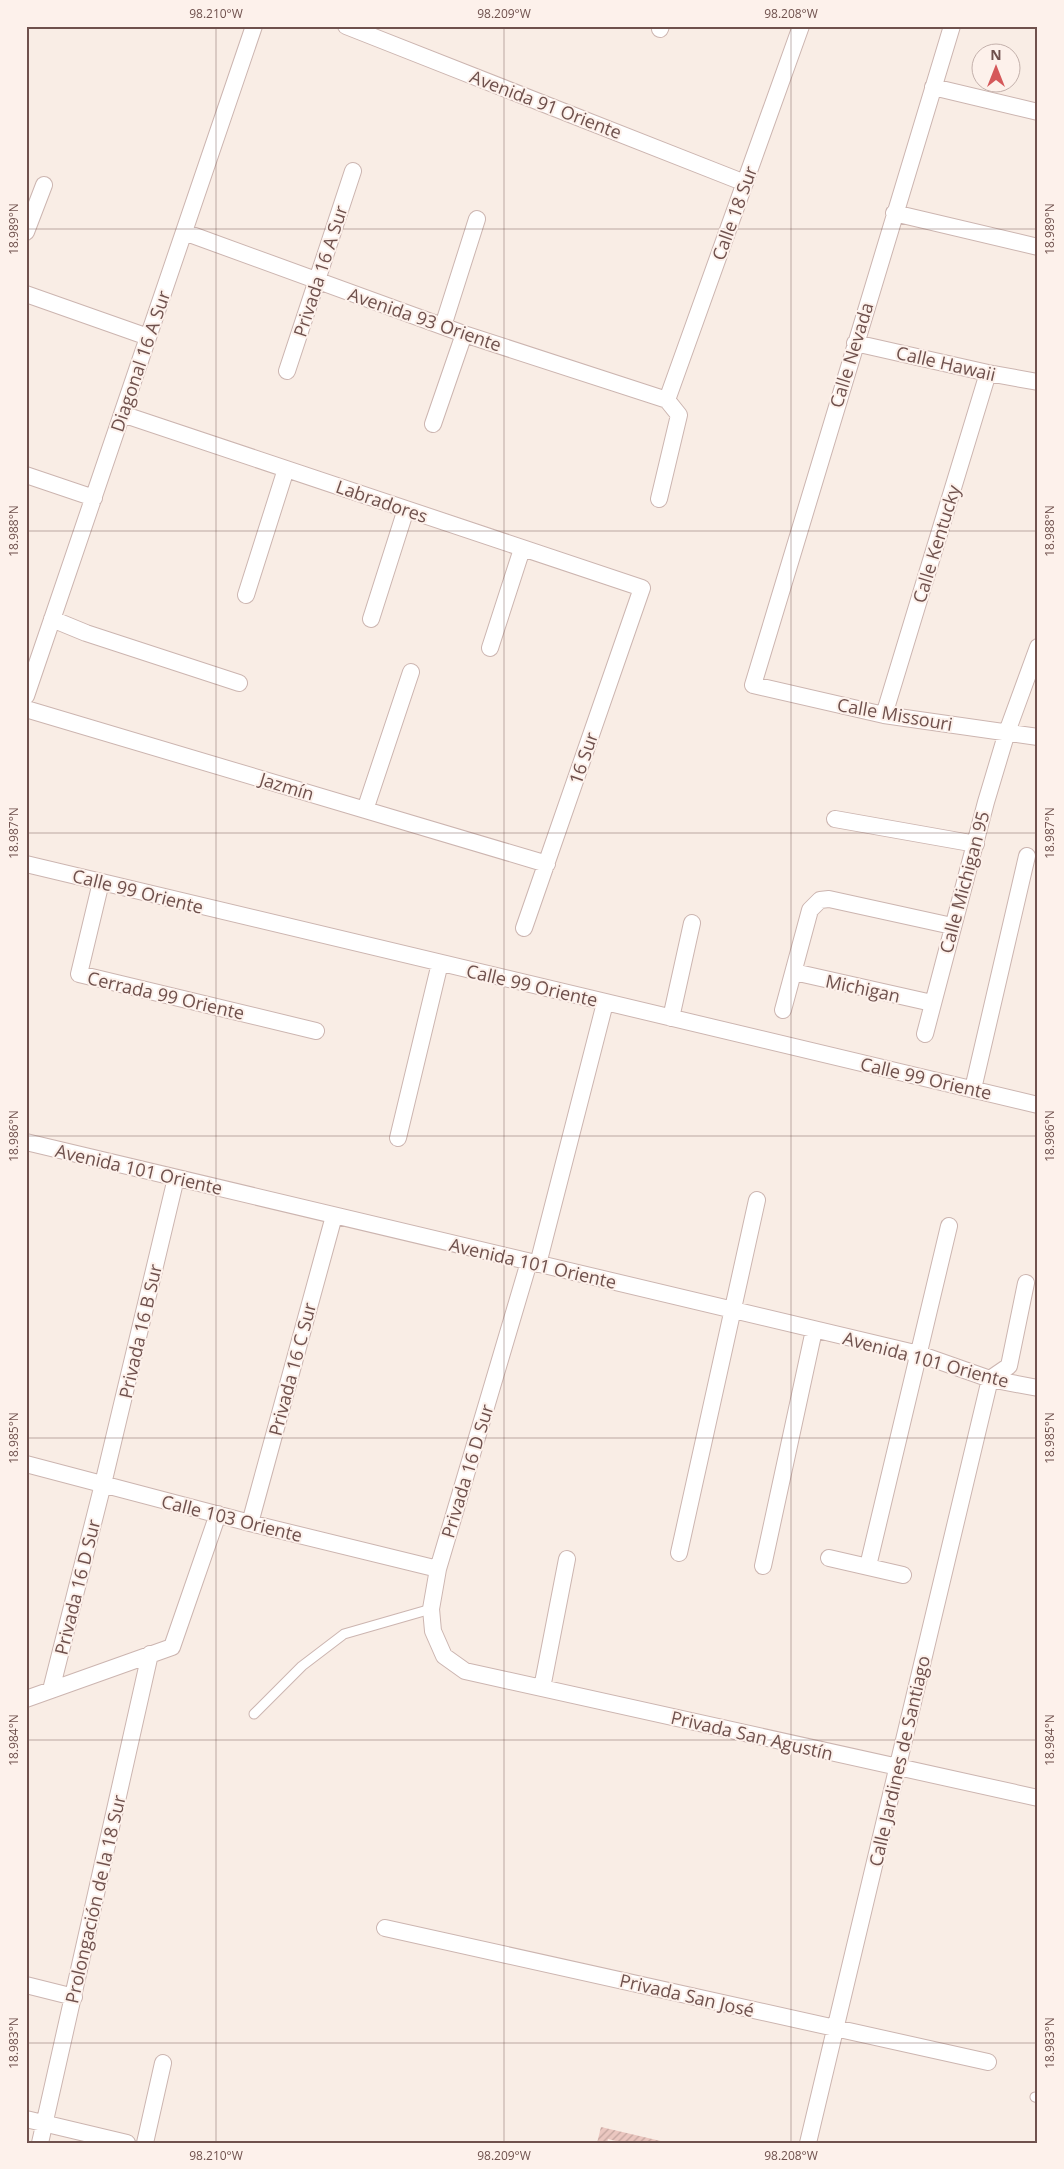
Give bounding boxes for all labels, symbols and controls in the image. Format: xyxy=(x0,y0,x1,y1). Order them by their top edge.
text: 98.210°W xyxy=(189,5,243,22)
text: 98.209°W xyxy=(477,5,531,22)
text: 98.208°W xyxy=(764,5,818,22)
north arrow xyxy=(972,42,1022,92)
text: N xyxy=(990,45,1002,64)
street label: Avenida 91 Oriente xyxy=(467,64,625,144)
street label: Calle 18 Sur xyxy=(706,162,762,264)
street label: Privada 16 A Sur xyxy=(287,202,353,340)
text: 18.989°N xyxy=(5,203,22,255)
text: 18.989°N xyxy=(1041,203,1058,255)
street label: Avenida 93 Oriente xyxy=(345,282,505,356)
street label: Diagonal 16 A Sur xyxy=(105,286,176,435)
street label: Calle Nevada xyxy=(824,299,878,411)
street label: Calle Hawaii xyxy=(894,340,998,386)
street label: Labradores xyxy=(333,474,431,528)
street label: Calle Kentucky xyxy=(907,481,966,606)
text: 18.988°N xyxy=(5,505,22,557)
text: 18.988°N xyxy=(1041,505,1058,557)
street label: Calle Missouri xyxy=(835,692,955,736)
street label: 16 Sur xyxy=(563,728,603,787)
street label: Jazmín xyxy=(255,766,317,806)
text: 18.987°N xyxy=(5,807,22,859)
text: 18.987°N xyxy=(1041,807,1058,859)
street label: Calle Michigan 95 xyxy=(933,808,995,956)
street label: Calle 99 Oriente xyxy=(70,863,206,919)
street label: Calle 99 Oriente xyxy=(464,958,600,1012)
street label: Cerrada 99 Oriente xyxy=(85,965,247,1025)
street label: Michigan xyxy=(823,968,903,1008)
street label: Calle 99 Oriente xyxy=(858,1051,994,1105)
text: 18.986°N xyxy=(5,1110,22,1162)
text: 18.986°N xyxy=(1041,1110,1058,1162)
street label: Avenida 101 Oriente xyxy=(53,1138,225,1200)
street label: Avenida 101 Oriente xyxy=(447,1232,619,1294)
street label: Privada 16 B Sur xyxy=(113,1261,167,1401)
street label: Privada 16 C Sur xyxy=(263,1299,321,1438)
street label: Avenida 101 Oriente xyxy=(840,1325,1012,1393)
street label: Privada 16 D Sur xyxy=(435,1401,499,1541)
text: 18.985°N xyxy=(5,1412,22,1464)
text: 18.985°N xyxy=(1041,1412,1058,1464)
street label: Calle 103 Oriente xyxy=(159,1489,305,1547)
street label: Privada 16 D Sur xyxy=(49,1516,106,1657)
street label: Calle Jardines de Santiago xyxy=(863,1653,935,1869)
street label: Privada San Agustín xyxy=(669,1705,835,1765)
text: 18.984°N xyxy=(5,1714,22,1766)
text: 18.984°N xyxy=(1041,1714,1058,1766)
street label: Prolongación de la 18 Sur xyxy=(59,1792,131,2006)
street label: Privada San José xyxy=(617,1968,757,2022)
text: 18.983°N xyxy=(5,2017,22,2069)
text: 18.983°N xyxy=(1041,2017,1058,2069)
text: 98.210°W xyxy=(189,2147,243,2164)
text: 98.209°W xyxy=(477,2147,531,2164)
text: 98.208°W xyxy=(764,2147,818,2164)

